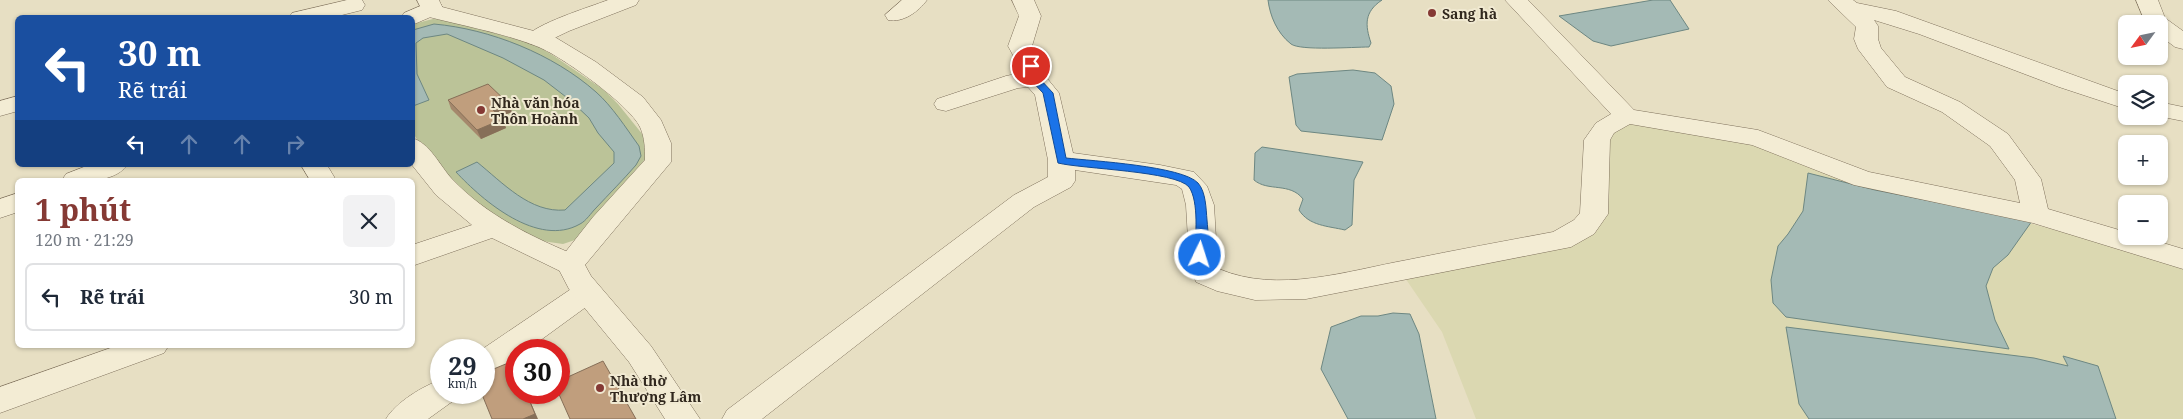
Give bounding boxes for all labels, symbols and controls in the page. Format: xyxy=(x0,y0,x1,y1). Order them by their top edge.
place label: Sang hà xyxy=(1442,4,1497,23)
marker: Sang hà xyxy=(1426,7,1438,19)
north arrow xyxy=(2118,15,2168,65)
map controls xyxy=(2118,15,2168,245)
text: 30 m xyxy=(118,29,201,76)
icon: left xyxy=(35,35,100,100)
pin xyxy=(1010,45,1052,87)
icon: arrive xyxy=(1017,52,1045,80)
text: Rẽ trái xyxy=(118,74,187,104)
button: layers xyxy=(2118,75,2168,125)
place label: Nhà văn hóa Thôn Hoành xyxy=(491,93,580,128)
marker: Nhà văn hóa Thôn Hoành xyxy=(475,104,487,116)
icon: left xyxy=(122,130,150,158)
icon: ahead xyxy=(175,130,203,158)
icon: ahead xyxy=(228,130,256,158)
icon: right xyxy=(281,130,309,158)
button: + xyxy=(2118,135,2168,185)
text: 1 phút xyxy=(35,189,131,230)
button: close xyxy=(343,195,395,247)
button: − xyxy=(2118,195,2168,245)
position arrow xyxy=(1173,228,1225,280)
text: 120 m · 21:29 xyxy=(35,229,134,251)
icon: left xyxy=(37,283,65,311)
text: Rẽ trái xyxy=(80,284,145,310)
text: 30 m xyxy=(349,284,393,310)
speed limit sign: 30 xyxy=(505,339,570,404)
text: 29 xyxy=(448,348,477,382)
place label: Nhà thờ Thượng Lâm xyxy=(610,371,701,406)
text: km/h xyxy=(448,375,477,392)
marker: Nhà thờ Thượng Lâm xyxy=(594,382,606,394)

